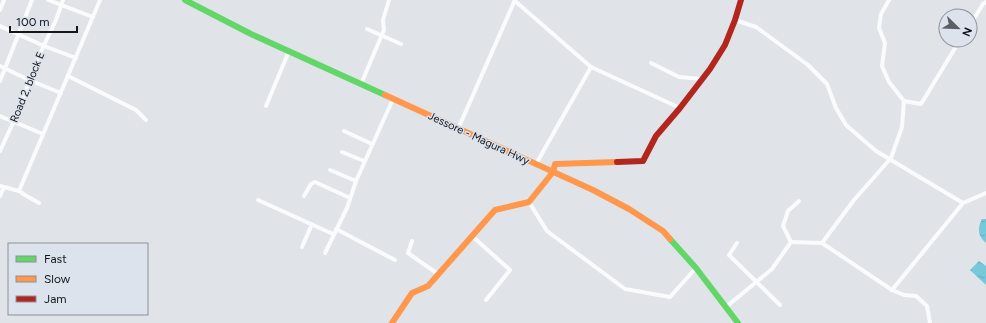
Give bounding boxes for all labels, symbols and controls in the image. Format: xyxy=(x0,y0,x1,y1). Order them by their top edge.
scale bar xyxy=(10,8,77,34)
north arrow xyxy=(938,8,978,48)
text: 100 m xyxy=(16,15,50,29)
text: N xyxy=(959,25,974,38)
street label: Road 2, block E xyxy=(7,50,48,124)
street label: Jessore - Magura Hwy xyxy=(426,109,532,168)
legend xyxy=(8,243,148,315)
text: Fast xyxy=(44,252,67,266)
text: Slow xyxy=(44,272,71,286)
text: Jam xyxy=(44,292,67,306)

